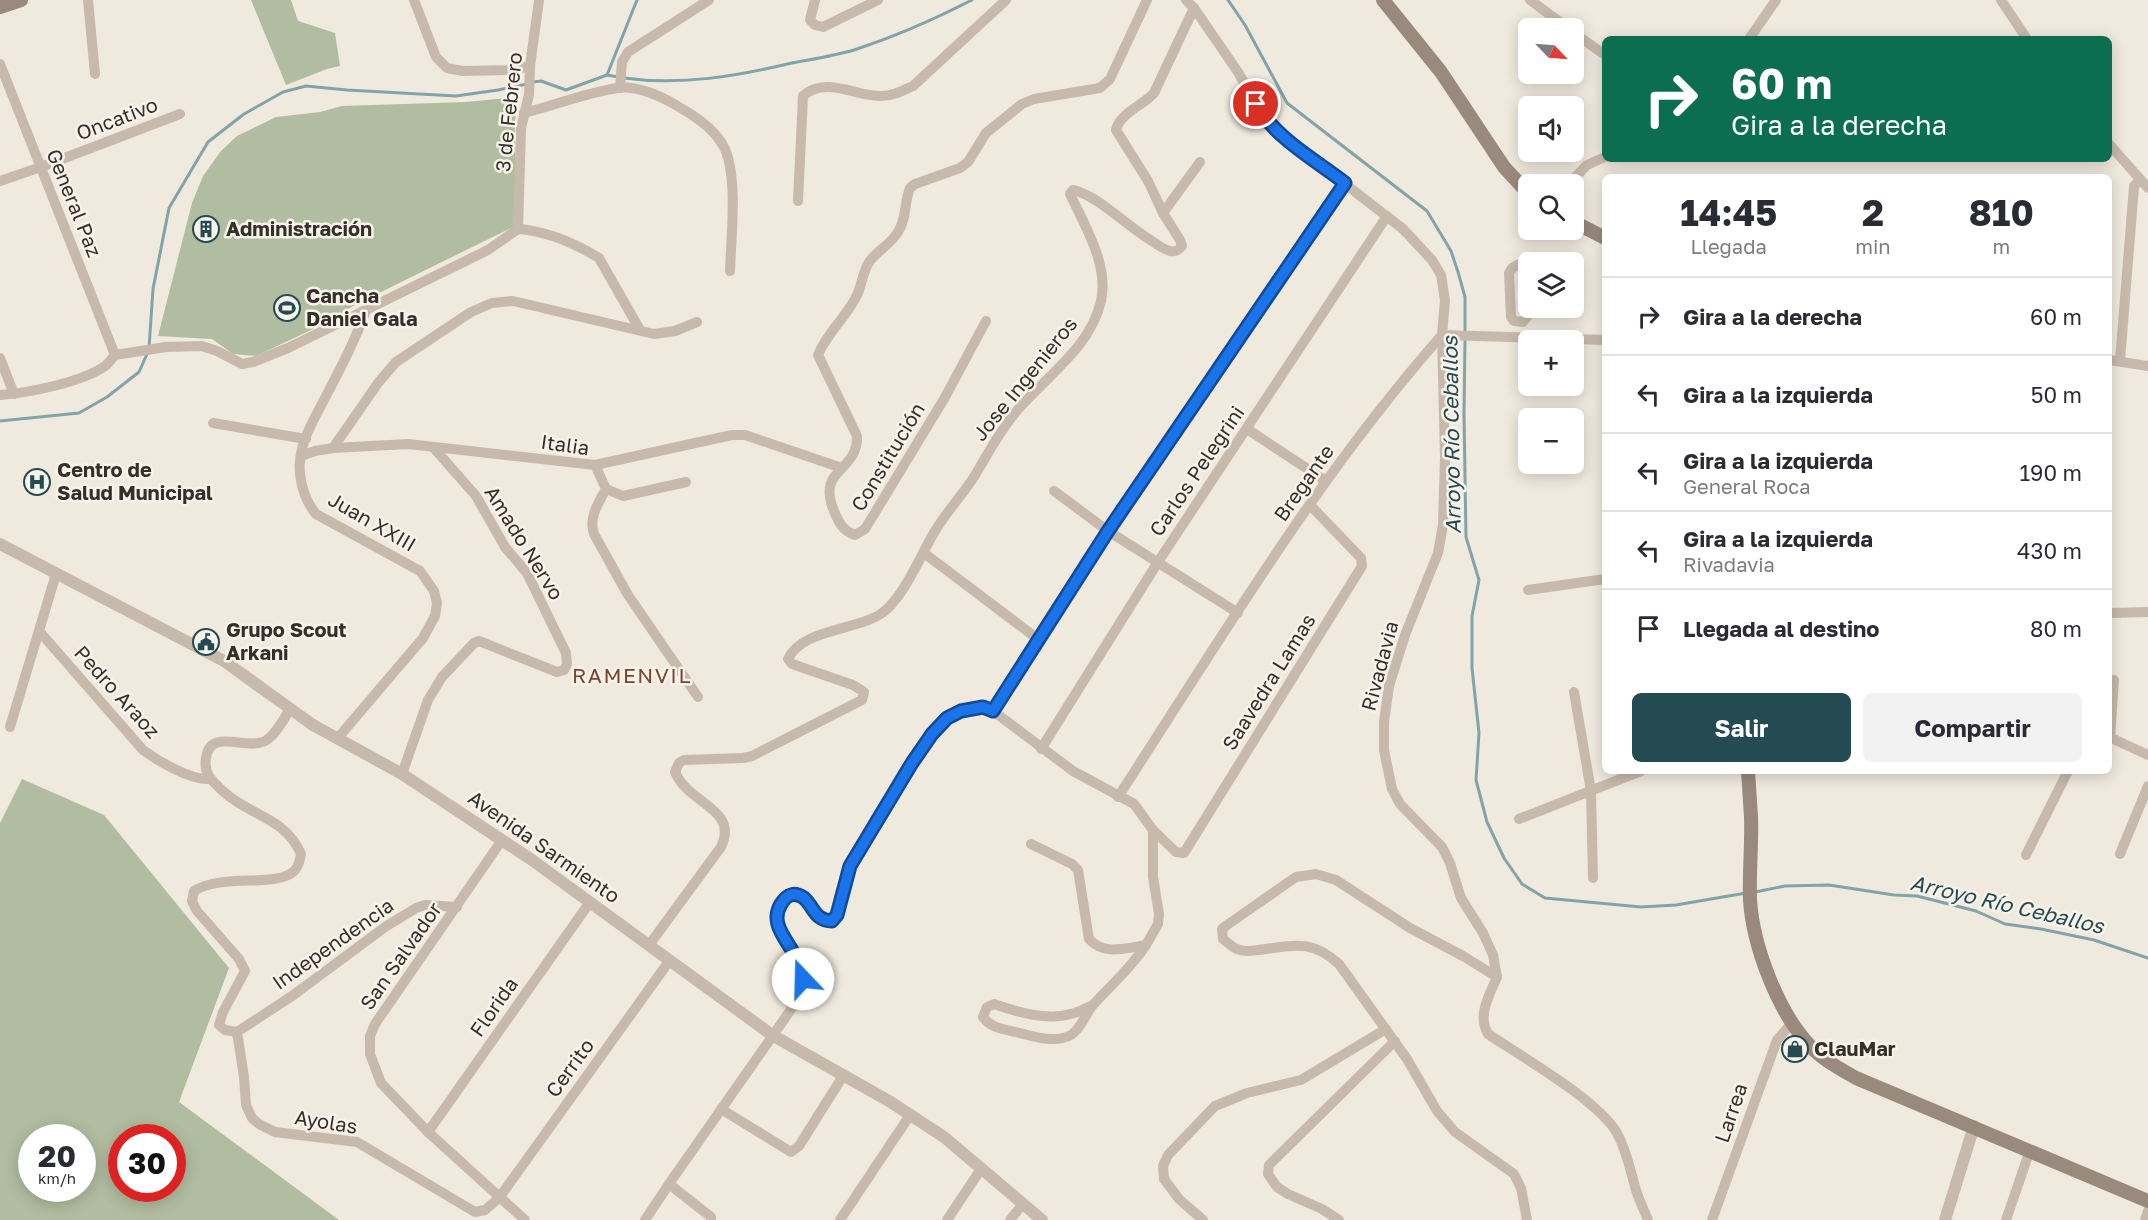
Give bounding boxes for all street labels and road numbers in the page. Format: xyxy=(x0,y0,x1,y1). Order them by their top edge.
street label: 3 de Febrero xyxy=(490,51,526,173)
street label: Oncativo xyxy=(73,92,161,145)
street label: General Paz xyxy=(42,145,107,260)
street label: Jose Ingenieros xyxy=(967,312,1081,445)
street label: Constitución xyxy=(845,398,929,515)
street label: Carlos Pelegrini xyxy=(1144,401,1249,540)
street label: Italia xyxy=(539,429,591,459)
street label: Bregante xyxy=(1268,440,1338,525)
street label: Amado Nervo xyxy=(480,481,569,604)
street label: Juan XXIII xyxy=(324,486,421,556)
street label: Saavedra Lamas xyxy=(1217,609,1320,754)
street label: Rivadavia xyxy=(1356,618,1403,713)
street label: Pedro Araoz xyxy=(70,640,165,742)
street label: Avenida Sarmiento xyxy=(464,785,625,907)
street label: Independencia xyxy=(267,892,398,994)
street label: San Salvador xyxy=(354,897,446,1014)
street label: Florida xyxy=(464,972,522,1041)
street label: Cerrito xyxy=(540,1034,598,1101)
street label: Larrea xyxy=(1709,1080,1751,1146)
street label: Ayolas xyxy=(293,1104,359,1138)

